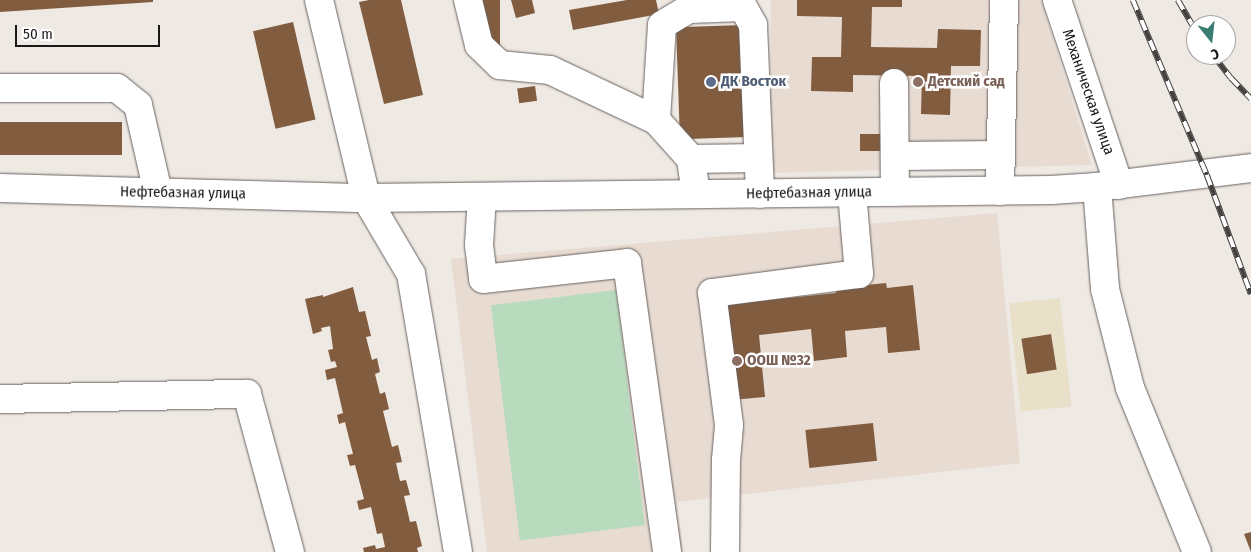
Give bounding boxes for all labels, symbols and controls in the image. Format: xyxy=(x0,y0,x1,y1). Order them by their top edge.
scale bar xyxy=(18,15,162,47)
north arrow xyxy=(1186,15,1236,65)
text: 50 m xyxy=(23,25,53,43)
street label: Механическая улица xyxy=(1058,27,1118,157)
text: С xyxy=(1209,45,1221,63)
place label: ДК Восток xyxy=(721,73,786,91)
place label: Детский сад xyxy=(928,73,1005,91)
marker: ДК Восток xyxy=(705,76,717,88)
marker: Детский сад xyxy=(912,76,924,88)
street label: Нефтебазная улица xyxy=(120,183,246,203)
street label: Нефтебазная улица xyxy=(746,183,872,203)
place label: ООШ №32 xyxy=(747,352,811,370)
marker: ООШ №32 xyxy=(731,355,743,367)

